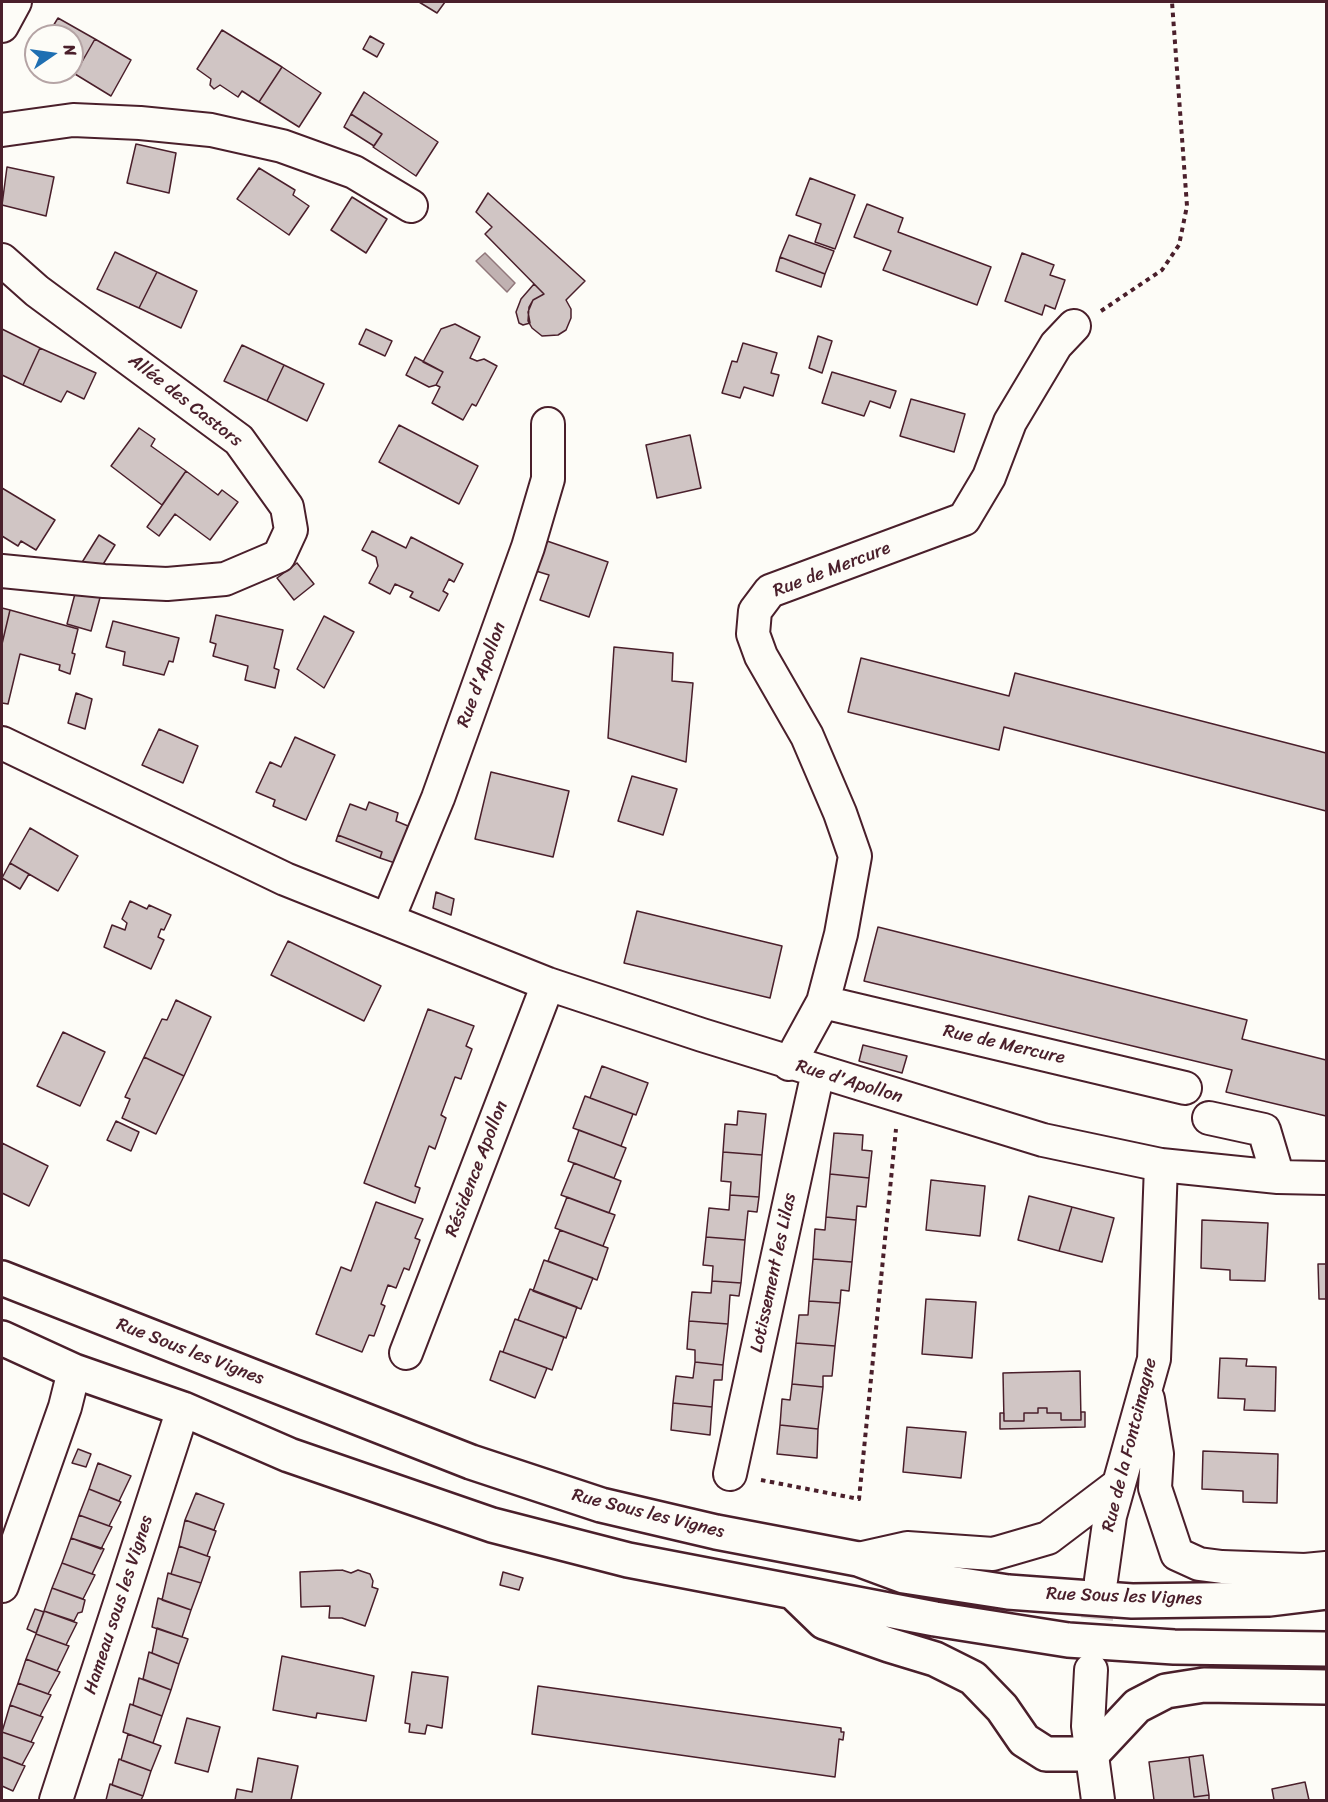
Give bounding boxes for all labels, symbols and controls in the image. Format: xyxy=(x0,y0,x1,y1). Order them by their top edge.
north arrow xyxy=(24,24,84,84)
text: N xyxy=(55,42,85,59)
street label: Allée des Castors xyxy=(124,350,246,452)
street label: Rue de Mercure xyxy=(770,538,894,602)
street label: Rue d'Apollon xyxy=(453,619,511,731)
street label: Rue de Mercure xyxy=(941,1021,1067,1069)
street label: Rue d'Apollon xyxy=(793,1056,905,1108)
street label: Résidence Apollon xyxy=(441,1098,513,1240)
street label: Lotissement les Lilas xyxy=(747,1191,801,1355)
street label: Rue Sous les Vignes xyxy=(113,1314,267,1390)
street label: Rue de la Fontcimagne xyxy=(1098,1356,1162,1534)
street label: Rue Sous les Vignes xyxy=(570,1485,726,1543)
street label: Hameau sous les Vignes xyxy=(80,1513,158,1697)
street label: Rue Sous les Vignes xyxy=(1046,1583,1202,1611)

